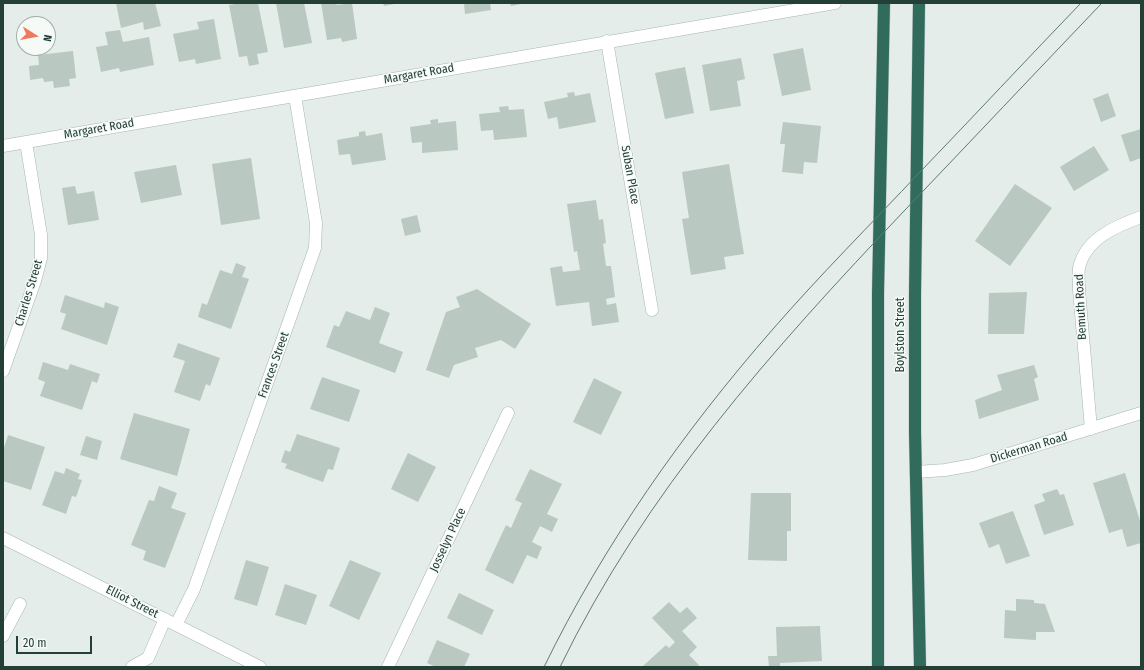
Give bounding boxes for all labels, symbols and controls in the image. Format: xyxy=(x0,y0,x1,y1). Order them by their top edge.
north arrow xyxy=(16,16,56,56)
text: N xyxy=(40,34,54,43)
street label: Margaret Road xyxy=(383,61,455,87)
street label: Margaret Road xyxy=(63,116,135,142)
street label: Suban Place xyxy=(618,144,642,206)
street label: Charles Street xyxy=(12,258,46,328)
street label: Bemuth Road xyxy=(1072,274,1090,340)
street label: Boylston Street xyxy=(894,297,908,373)
street label: Frances Street xyxy=(255,330,293,400)
street label: Dickerman Road xyxy=(989,429,1069,467)
street label: Josselyn Place xyxy=(427,506,469,574)
street label: Elliot Street xyxy=(103,583,161,621)
scale bar xyxy=(18,628,94,654)
text: 20 m xyxy=(23,636,47,650)

